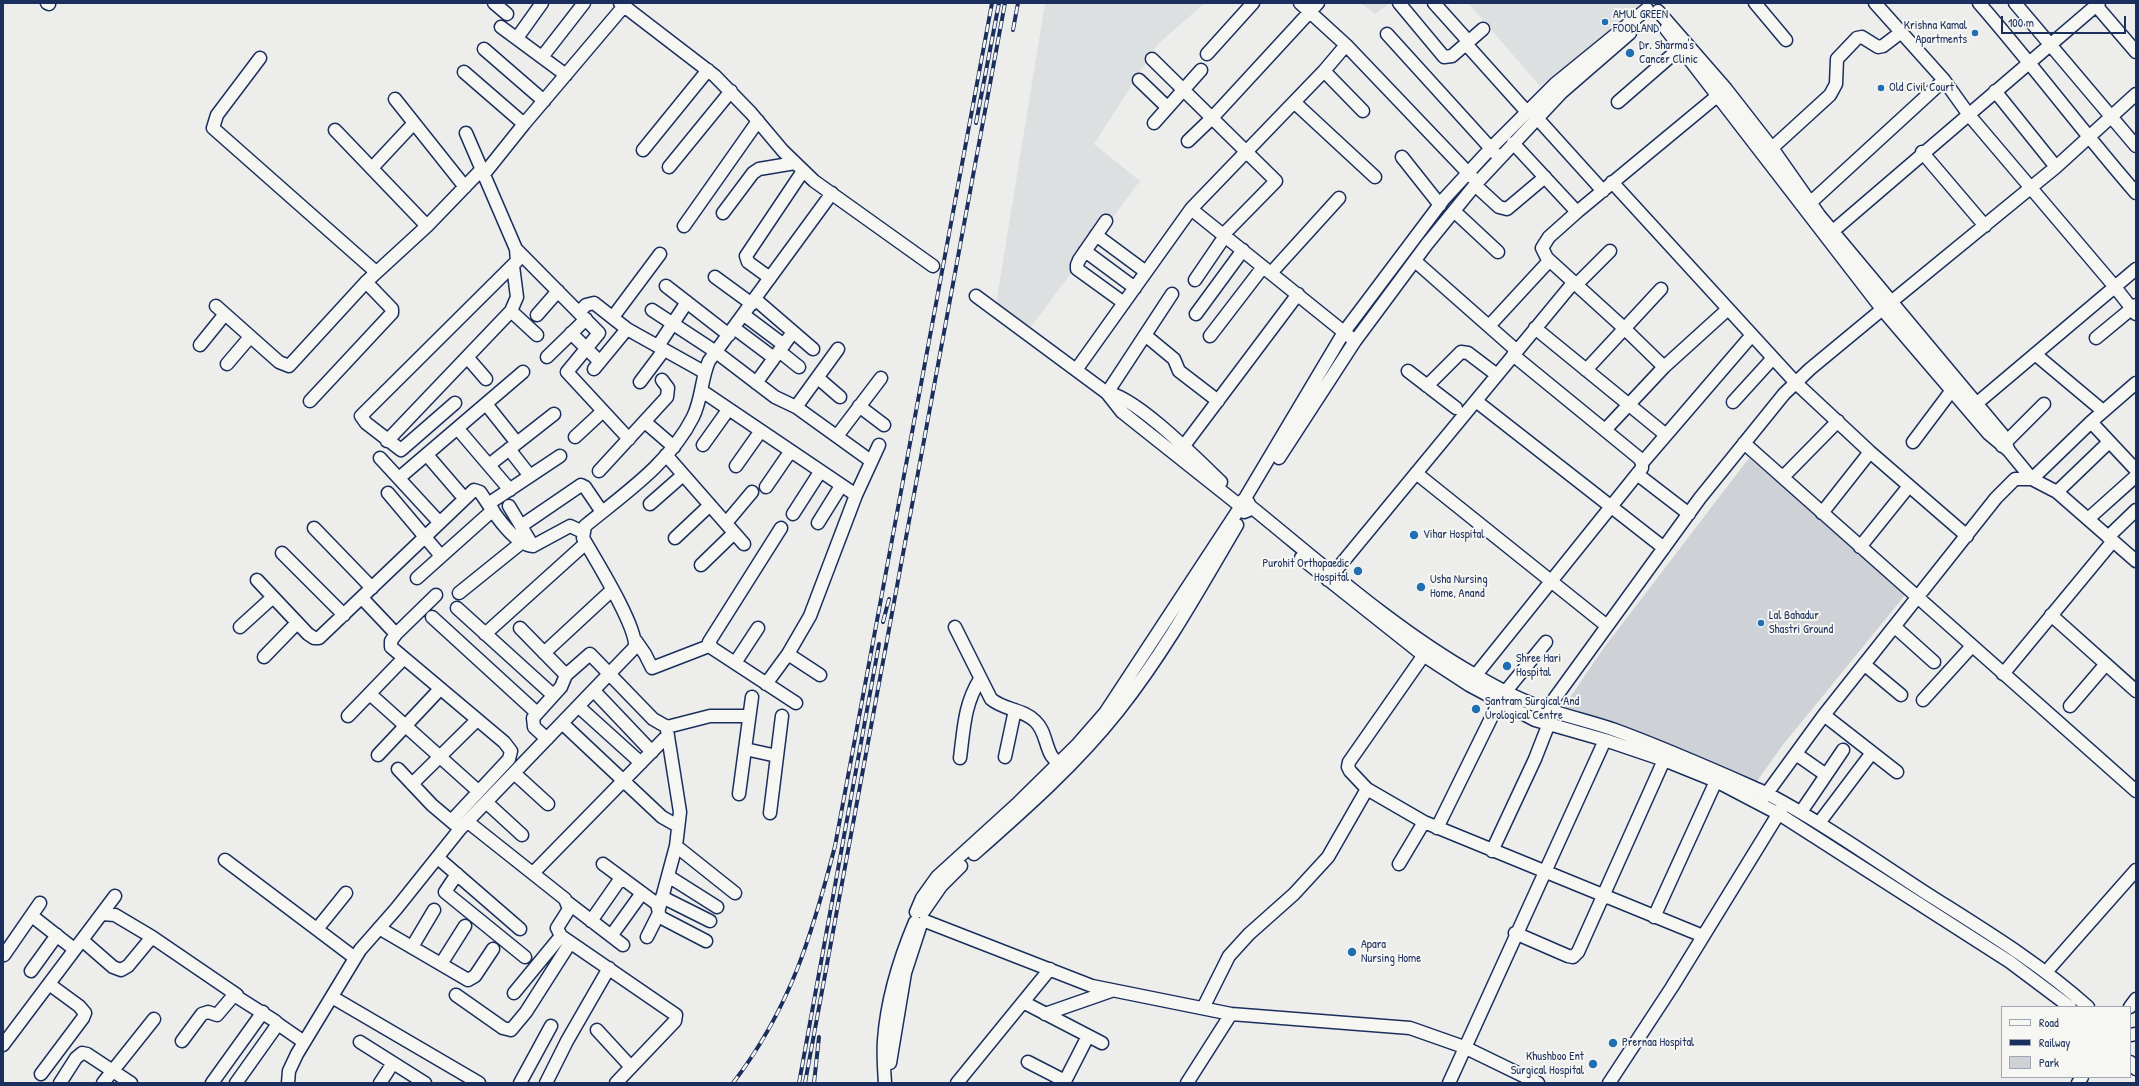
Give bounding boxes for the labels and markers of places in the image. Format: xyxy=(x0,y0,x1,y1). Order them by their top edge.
place label: AMUL GREEN FOODLAND xyxy=(1613,8,1668,36)
marker: AMUL GREEN FOODLAND xyxy=(1600,17,1610,27)
place label: Krishna Kamal Apartments xyxy=(1904,19,1967,47)
marker: Krishna Kamal Apartments xyxy=(1970,28,1980,38)
place label: Dr. Sharma's Cancer Clinic xyxy=(1639,39,1698,67)
marker: Dr. Sharma's Cancer Clinic xyxy=(1624,47,1636,59)
place label: Old Civil Court xyxy=(1889,81,1954,95)
marker: Old Civil Court xyxy=(1876,83,1886,93)
place label: Vihar Hospital xyxy=(1423,528,1484,542)
marker: Vihar Hospital xyxy=(1408,529,1420,541)
place label: Purohit Orthopaedic Hospital xyxy=(1262,557,1349,585)
marker: Purohit Orthopaedic Hospital xyxy=(1352,565,1364,577)
place label: Usha Nursing Home, Anand xyxy=(1430,573,1488,601)
marker: Usha Nursing Home, Anand xyxy=(1415,581,1427,593)
place label: Lal Bahadur Shastri Ground xyxy=(1769,609,1833,637)
marker: Lal Bahadur Shastri Ground xyxy=(1756,618,1766,628)
place label: Shree Hari Hospital xyxy=(1516,652,1561,680)
marker: Shree Hari Hospital xyxy=(1501,660,1513,672)
place label: Santram Surgical And Urological Centre xyxy=(1485,695,1579,723)
marker: Santram Surgical And Urological Centre xyxy=(1470,703,1482,715)
place label: Apara Nursing Home xyxy=(1361,938,1421,966)
marker: Apara Nursing Home xyxy=(1346,946,1358,958)
place label: Prernaa Hospital xyxy=(1622,1036,1694,1050)
marker: Prernaa Hospital xyxy=(1607,1037,1619,1049)
place label: Khushboo Ent Surgical Hospital xyxy=(1511,1050,1584,1078)
marker: Khushboo Ent Surgical Hospital xyxy=(1587,1058,1599,1070)

